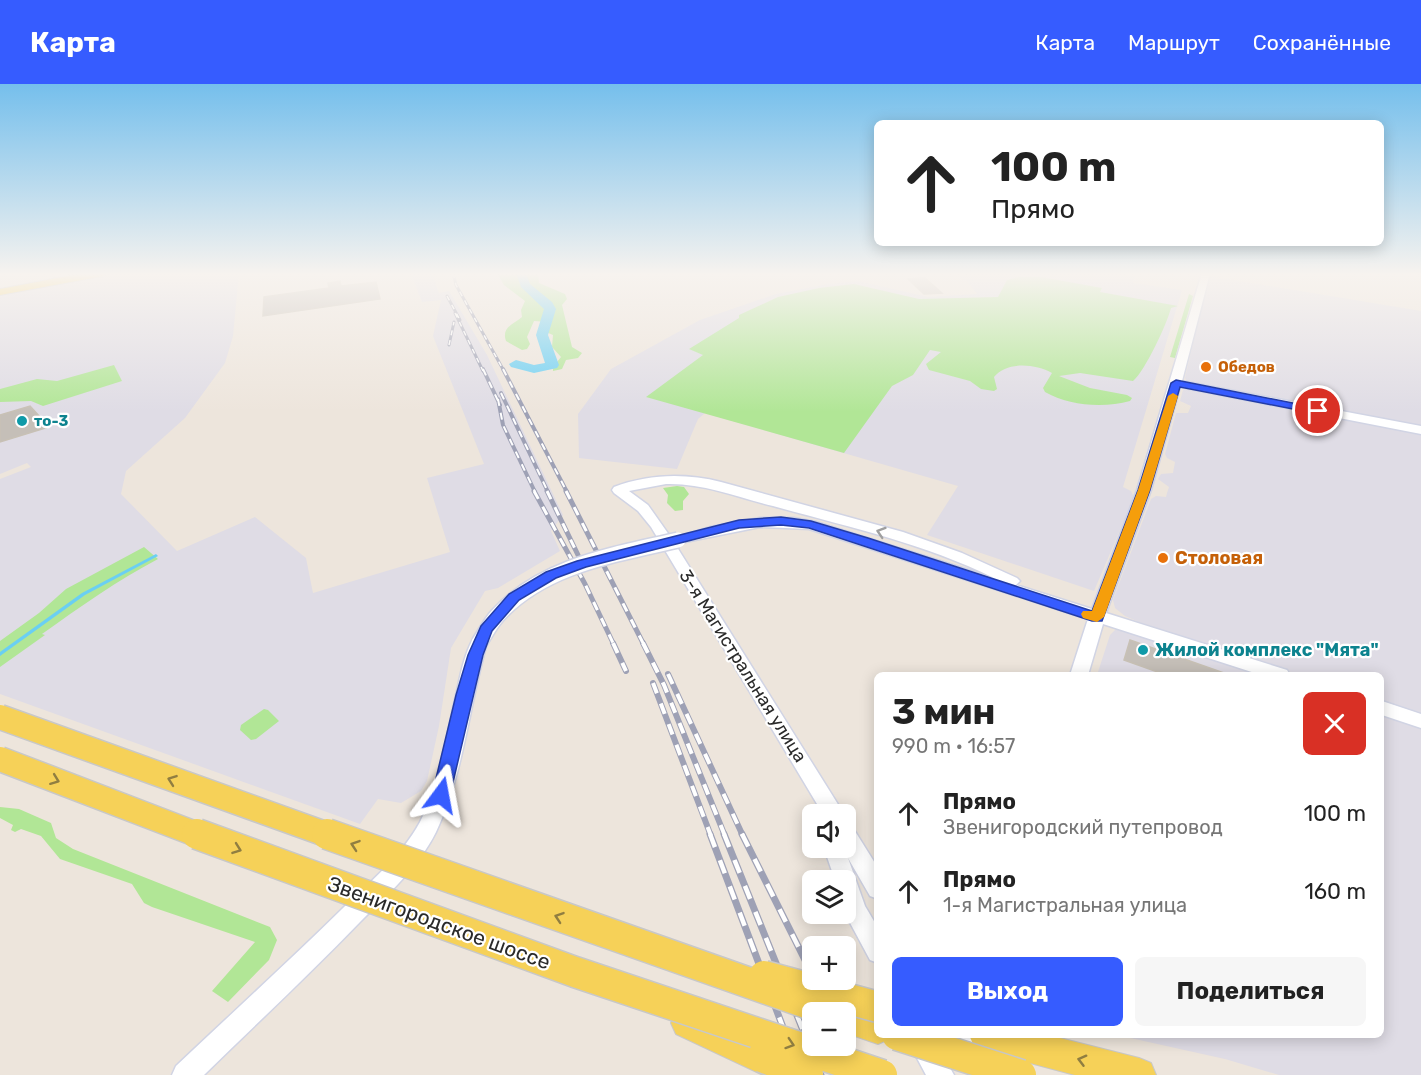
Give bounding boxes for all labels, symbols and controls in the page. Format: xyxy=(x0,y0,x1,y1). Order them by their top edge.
text: Карта xyxy=(30,26,116,59)
text: Карта xyxy=(1035,30,1095,55)
text: Маршрут xyxy=(1128,30,1220,55)
text: Сохранённые xyxy=(1253,30,1391,55)
text: 100 m xyxy=(991,142,1116,192)
icon: ahead xyxy=(892,144,970,222)
text: Прямо xyxy=(991,193,1075,225)
place label: Обедов xyxy=(1218,358,1275,376)
marker: Обедов xyxy=(1199,360,1213,374)
pin xyxy=(1292,385,1343,436)
icon: arrive xyxy=(1301,394,1334,427)
place label: то-3 xyxy=(34,412,68,430)
marker: то-3 xyxy=(15,414,29,428)
one-way arrow xyxy=(876,526,887,539)
place label: Столовая xyxy=(1175,547,1263,569)
marker: Столовая xyxy=(1156,551,1170,565)
street label: 3-я Магистральная улица xyxy=(675,566,811,766)
place label: Жилой комплекс "Мята" xyxy=(1155,639,1379,661)
marker: Жилой комплекс "Мята" xyxy=(1136,643,1150,657)
text: 3 мин xyxy=(892,690,995,733)
button: close xyxy=(1303,692,1366,755)
text: 990 m · 16:57 xyxy=(892,734,1015,758)
position arrow xyxy=(409,763,473,827)
one-way arrow xyxy=(48,773,59,785)
one-way arrow xyxy=(167,775,178,787)
text: Прямо xyxy=(943,788,1016,815)
icon: ahead xyxy=(892,797,925,830)
text: 100 m xyxy=(1304,800,1366,827)
map controls xyxy=(802,804,856,1056)
button: sound xyxy=(802,804,856,858)
text: Звенигородский путепровод xyxy=(943,815,1223,839)
one-way arrow xyxy=(350,840,361,853)
one-way arrow xyxy=(231,841,242,854)
text: Прямо xyxy=(943,866,1016,893)
button: layers xyxy=(802,870,856,924)
street label: Звенигородское шоссе xyxy=(324,871,554,974)
icon: ahead xyxy=(892,875,925,908)
text: 160 m xyxy=(1304,878,1366,905)
text: 1-я Магистральная улица xyxy=(943,893,1187,917)
one-way arrow xyxy=(554,911,565,924)
button: + xyxy=(802,936,856,990)
button: Выход xyxy=(892,957,1123,1026)
button: Поделиться xyxy=(1135,957,1366,1026)
button: − xyxy=(802,1002,856,1056)
one-way arrow xyxy=(784,1037,795,1050)
one-way arrow xyxy=(1077,1055,1087,1068)

